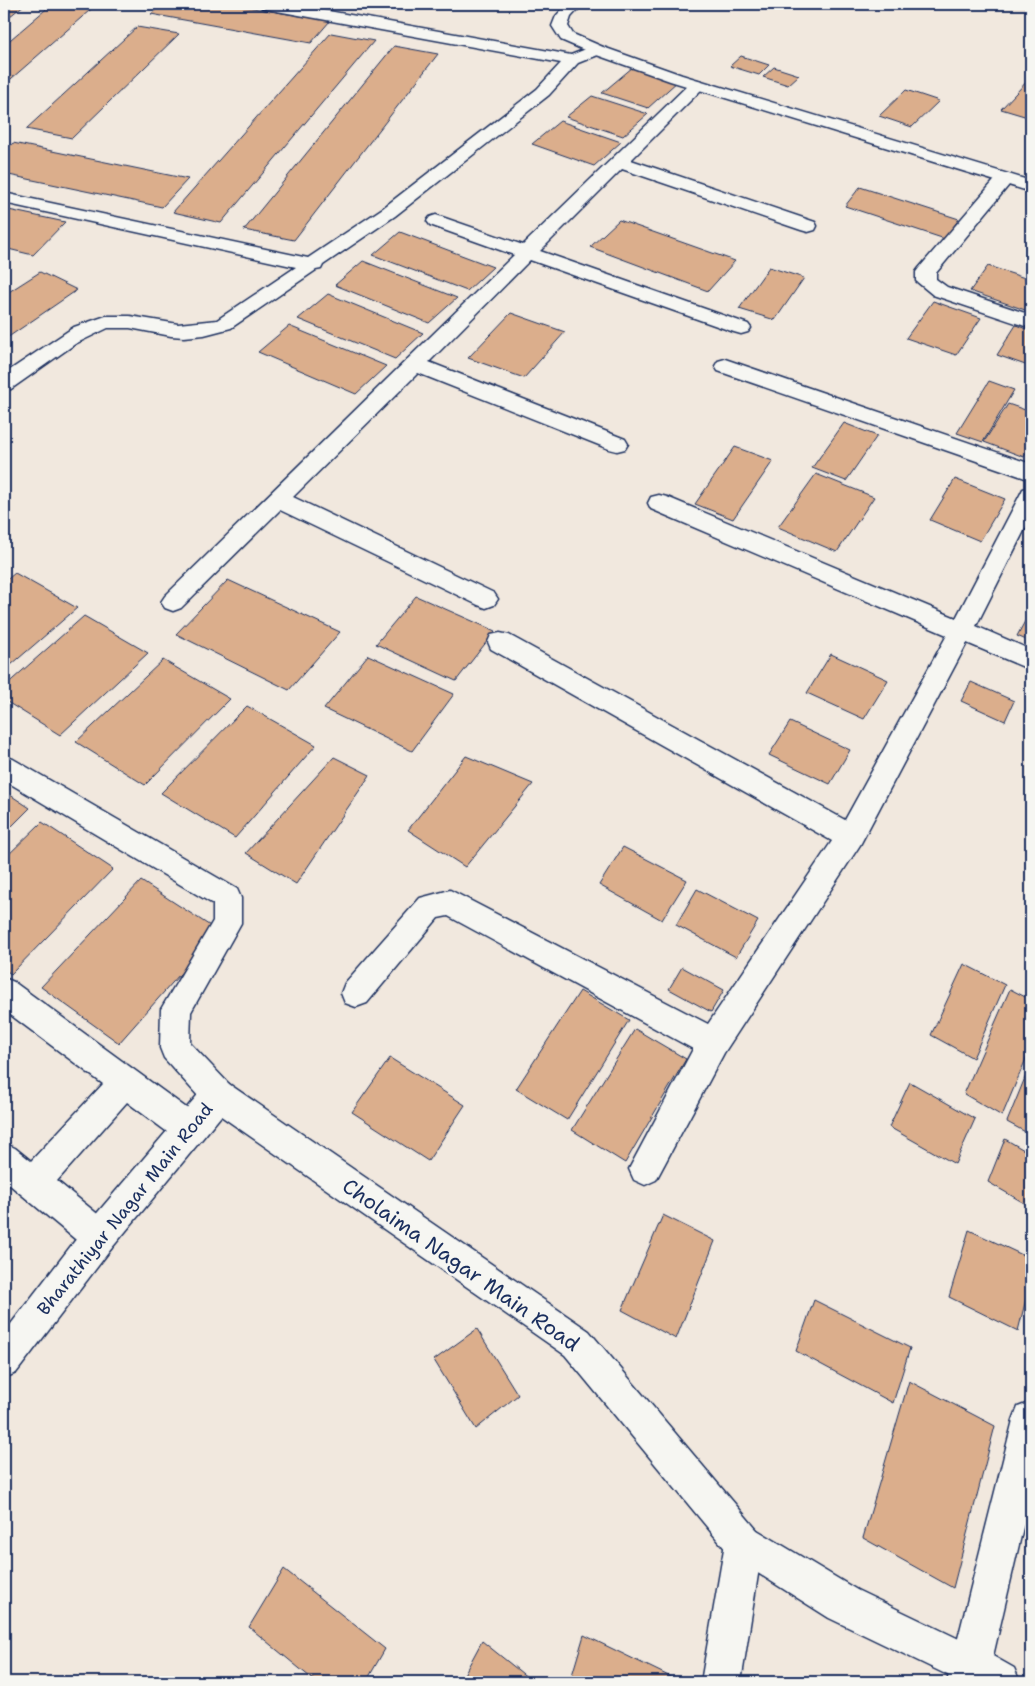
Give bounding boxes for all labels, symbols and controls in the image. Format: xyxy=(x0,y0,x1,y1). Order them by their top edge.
street label: Bharathiyar Nagar Main Road xyxy=(32,1098,218,1320)
street label: Cholaima Nagar Main Road xyxy=(337,1172,585,1358)

